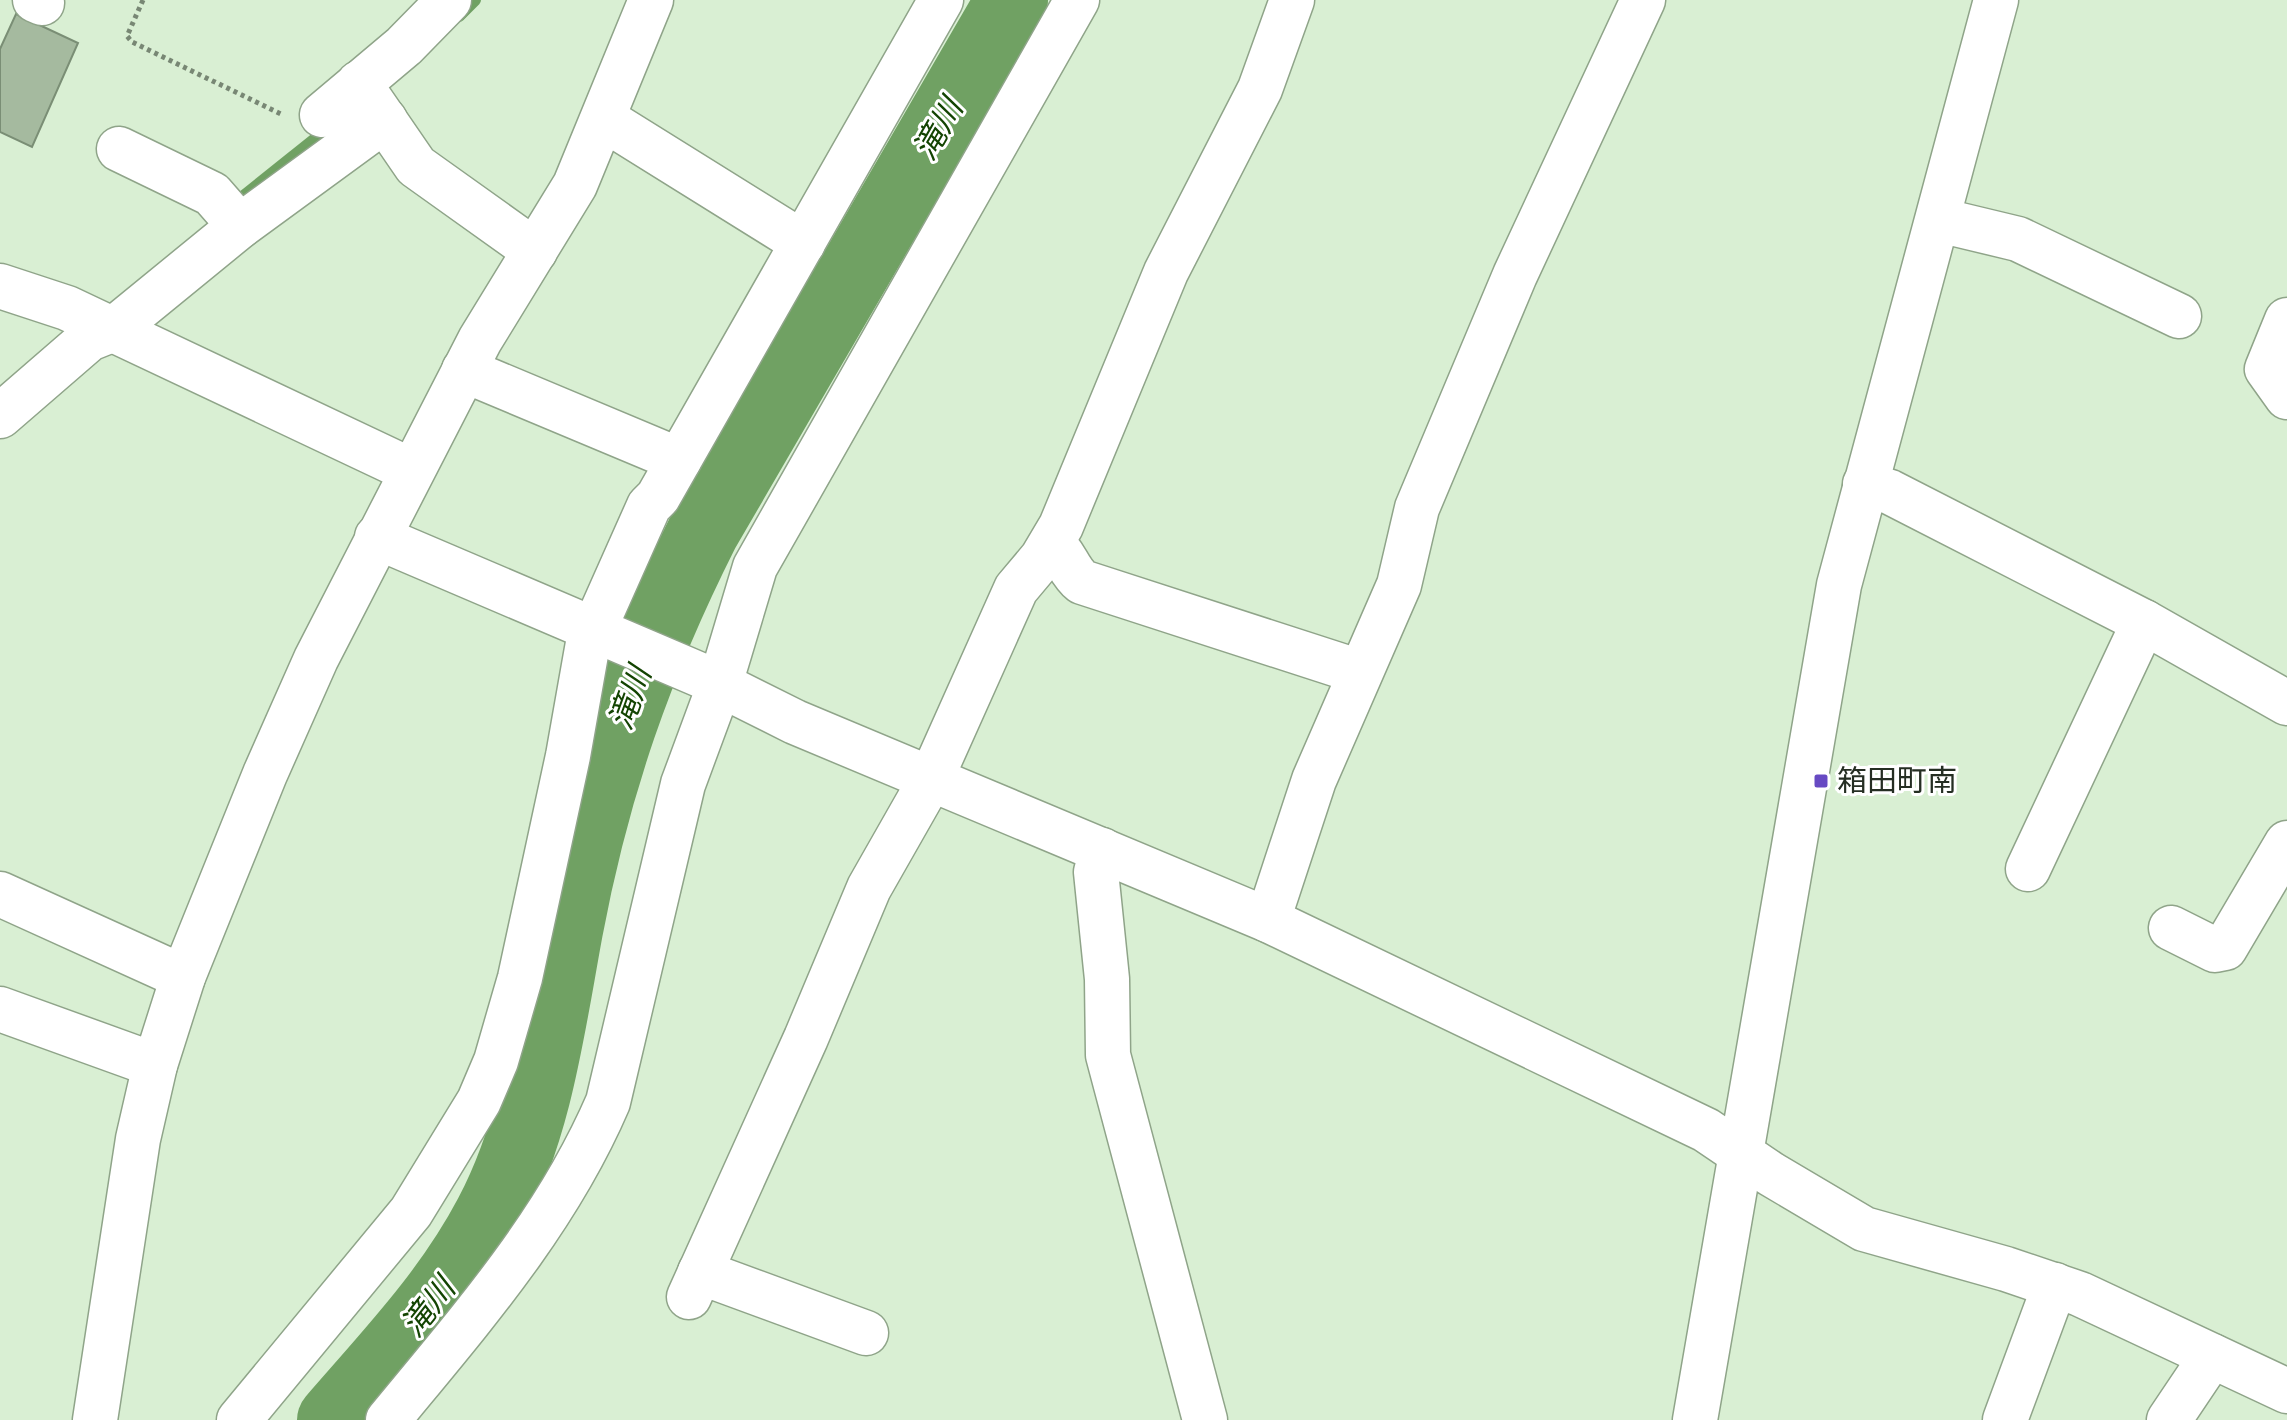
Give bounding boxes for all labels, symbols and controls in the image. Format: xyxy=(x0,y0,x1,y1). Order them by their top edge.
water label: 滝川 xyxy=(904,88,972,166)
water label: 滝川 xyxy=(599,658,660,735)
place label: 箱田町南 xyxy=(1837,761,1957,799)
marker: 箱田町南 xyxy=(1812,772,1830,790)
water label: 滝川 xyxy=(392,1266,465,1344)

